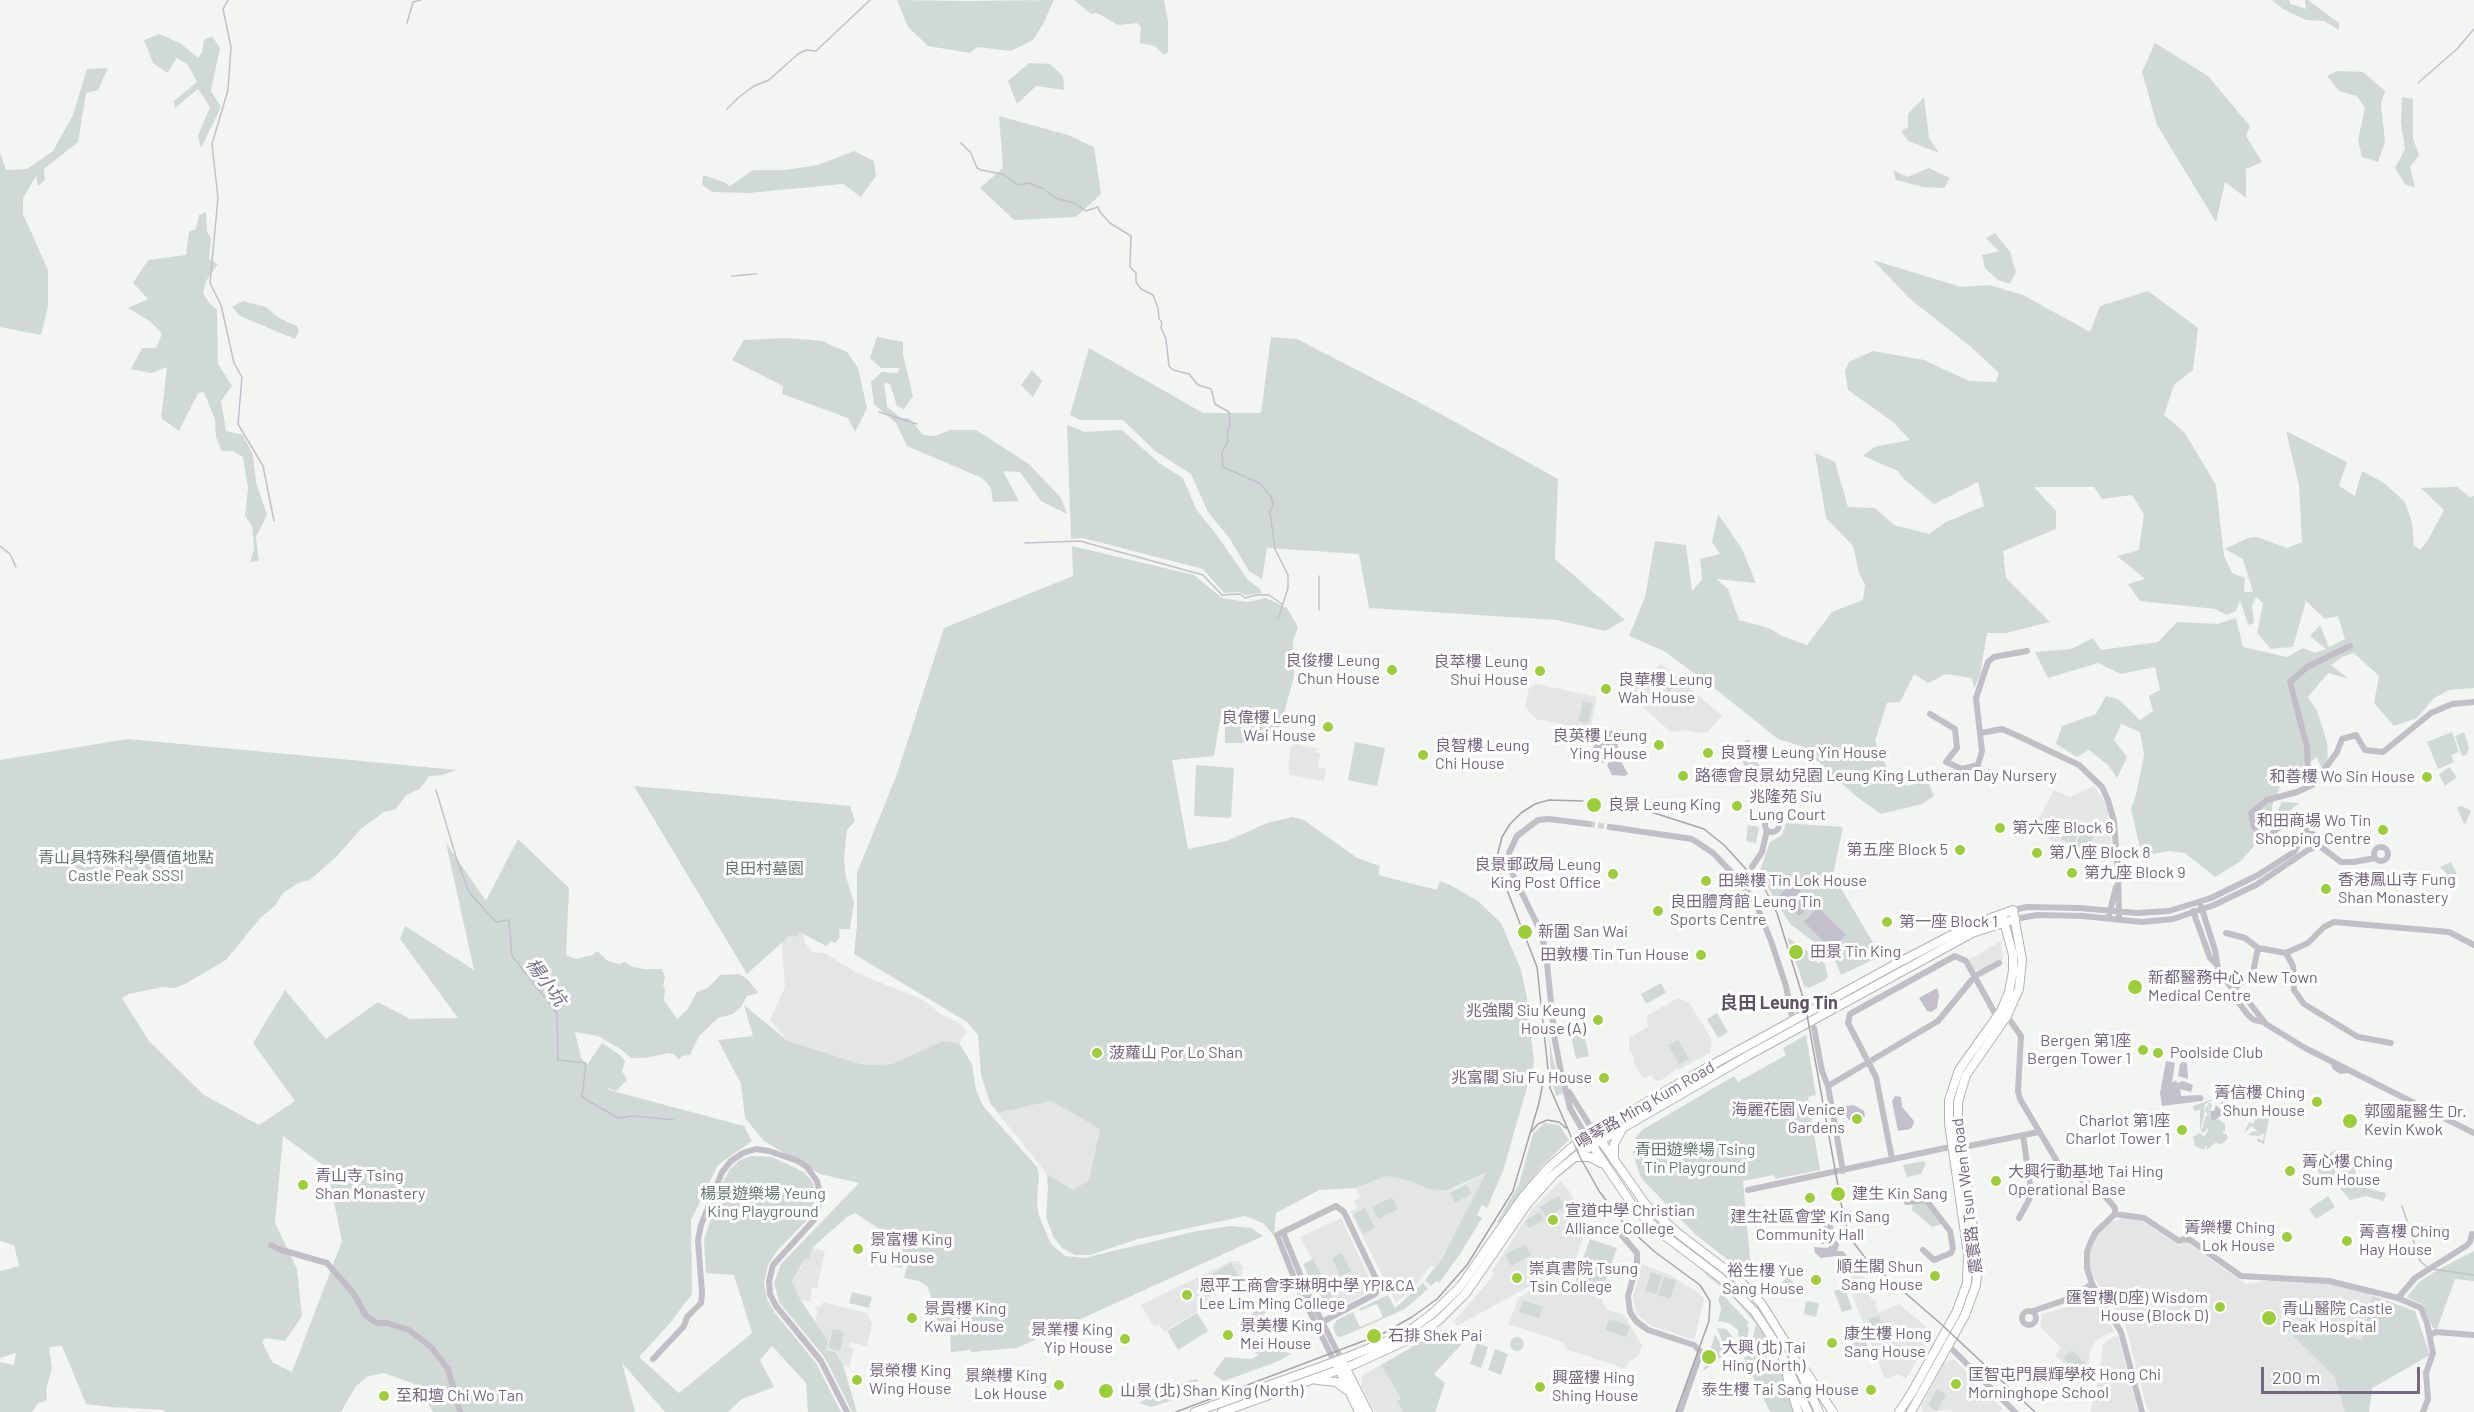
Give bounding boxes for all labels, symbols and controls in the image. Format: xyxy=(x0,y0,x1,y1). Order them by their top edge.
place label: 良俊樓 Leung Chun House xyxy=(1285,651,1380,689)
place label: 良萃樓 Leung Shui House xyxy=(1433,652,1528,690)
marker: 良俊樓 Leung Chun House xyxy=(1385,663,1399,677)
marker: 良萃樓 Leung Shui House xyxy=(1533,664,1547,678)
place label: 良華樓 Leung Wah House xyxy=(1618,670,1713,708)
marker: 良華樓 Leung Wah House xyxy=(1599,682,1613,696)
place label: 良偉樓 Leung Wai House xyxy=(1221,708,1316,746)
marker: 良偉樓 Leung Wai House xyxy=(1321,720,1335,734)
place label: 良英樓 Leung Ying House xyxy=(1552,726,1647,764)
place label: 良智樓 Leung Chi House xyxy=(1435,736,1530,774)
marker: 良英樓 Leung Ying House xyxy=(1652,738,1666,752)
place label: 良賢樓 Leung Yin House xyxy=(1720,743,1887,763)
marker: 良賢樓 Leung Yin House xyxy=(1701,746,1715,760)
marker: 良智樓 Leung Chi House xyxy=(1416,748,1430,762)
place label: 路德會良景幼兒園 Leung King Lutheran Day Nursery xyxy=(1695,766,2057,786)
place label: 和善樓 Wo Sin House xyxy=(2269,767,2415,787)
marker: 路德會良景幼兒園 Leung King Lutheran Day Nursery xyxy=(1676,769,1690,783)
marker: 和善樓 Wo Sin House xyxy=(2420,770,2434,784)
place label: 兆隆苑 Siu Lung Court xyxy=(1749,787,1826,825)
place label: 良景 Leung King xyxy=(1608,795,1721,815)
marker: 良景 Leung King xyxy=(1585,796,1603,814)
marker: 兆隆苑 Siu Lung Court xyxy=(1730,799,1744,813)
place label: 和田商場 Wo Tin Shopping Centre xyxy=(2255,811,2371,849)
place label: 第六座 Block 6 xyxy=(2012,818,2113,838)
marker: 第六座 Block 6 xyxy=(1993,821,2007,835)
marker: 和田商場 Wo Tin Shopping Centre xyxy=(2376,823,2390,837)
place label: 第五座 Block 5 xyxy=(1847,840,1948,860)
marker: 第五座 Block 5 xyxy=(1953,843,1967,857)
place label: 第八座 Block 8 xyxy=(2049,843,2151,863)
marker: 第八座 Block 8 xyxy=(2030,846,2044,860)
park label: 青山具特殊科學價值地點 Castle Peak SSSI xyxy=(38,848,214,886)
place label: 良景郵政局 Leung King Post Office xyxy=(1474,855,1601,893)
park label: 良田村墓園 xyxy=(724,859,804,879)
place label: 第九座 Block 9 xyxy=(2084,863,2186,883)
marker: 第九座 Block 9 xyxy=(2065,866,2079,880)
marker: 良景郵政局 Leung King Post Office xyxy=(1606,867,1620,881)
place label: 香港鳳山寺 Fung Shan Monastery xyxy=(2338,870,2456,908)
place label: 田樂樓 Tin Lok House xyxy=(1718,871,1867,891)
marker: 田樂樓 Tin Lok House xyxy=(1699,874,1713,888)
marker: 香港鳳山寺 Fung Shan Monastery xyxy=(2319,882,2333,896)
place label: 良田體育館 Leung Tin Sports Centre xyxy=(1670,892,1821,930)
marker: 良田體育館 Leung Tin Sports Centre xyxy=(1651,904,1665,918)
place label: 第一座 Block 1 xyxy=(1899,912,1998,932)
marker: 第一座 Block 1 xyxy=(1880,915,1894,929)
place label: 新圍 San Wai xyxy=(1538,922,1628,942)
marker: 新圍 San Wai xyxy=(1516,923,1534,941)
place label: 田景 Tin King xyxy=(1810,942,1901,962)
marker: 田景 Tin King xyxy=(1787,943,1805,961)
place label: 田敦樓 Tin Tun House xyxy=(1540,945,1689,965)
marker: 田敦樓 Tin Tun House xyxy=(1694,948,1708,962)
water label: 楊小坑 xyxy=(521,954,571,1010)
place label: 新都醫務中心 New Town Medical Centre xyxy=(2148,968,2318,1006)
marker: 新都醫務中心 New Town Medical Centre xyxy=(2126,978,2144,996)
district label: 良田 Leung Tin xyxy=(1720,992,1838,1014)
place label: 兆強閣 Siu Keung House (A) xyxy=(1466,1001,1586,1039)
marker: 兆強閣 Siu Keung House (A) xyxy=(1591,1013,1605,1027)
place label: Bergen 第1座 Bergen Tower 1 xyxy=(2027,1031,2131,1069)
place label: 菠蘿山 Por Lo Shan xyxy=(1109,1043,1243,1063)
marker: Bergen 第1座 Bergen Tower 1 xyxy=(2136,1043,2150,1057)
place label: Poolside Club xyxy=(2170,1043,2263,1063)
marker: 菠蘿山 Por Lo Shan xyxy=(1090,1046,1104,1060)
marker: Poolside Club xyxy=(2151,1046,2165,1060)
street label: 鳴琴路 Ming Kum Road xyxy=(1572,1057,1718,1153)
place label: 兆富閣 Siu Fu House xyxy=(1451,1068,1592,1088)
marker: 兆富閣 Siu Fu House xyxy=(1597,1071,1611,1085)
place label: 菁信樓 Ching Shun House xyxy=(2214,1083,2305,1121)
marker: 菁信樓 Ching Shun House xyxy=(2310,1095,2324,1109)
place label: 海麗花園 Venice Gardens xyxy=(1731,1100,1845,1138)
place label: 郭國龍醫生 Dr. Kevin Kwok xyxy=(2364,1102,2467,1140)
place label: Charlot 第1座 Charlot Tower 1 xyxy=(2066,1111,2170,1149)
marker: 海麗花園 Venice Gardens xyxy=(1850,1112,1864,1126)
marker: 郭國龍醫生 Dr. Kevin Kwok xyxy=(2341,1112,2359,1130)
street label: 震寰路 Tsun Wen Road xyxy=(1948,1117,1986,1275)
marker: Charlot 第1座 Charlot Tower 1 xyxy=(2175,1123,2189,1137)
park label: 青田遊樂場 Tsing Tin Playground xyxy=(1635,1140,1755,1178)
place label: 菁心樓 Ching Sum House xyxy=(2302,1152,2393,1190)
place label: 大興行動基地 Tai Hing Operational Base xyxy=(2008,1162,2163,1200)
marker: 菁心樓 Ching Sum House xyxy=(2283,1164,2297,1178)
place label: 青山寺 Tsing Shan Monastery xyxy=(315,1166,425,1204)
marker: 大興行動基地 Tai Hing Operational Base xyxy=(1989,1174,2003,1188)
marker: 青山寺 Tsing Shan Monastery xyxy=(296,1178,310,1192)
park label: 楊景遊樂場 Yeung King Playground xyxy=(700,1184,826,1222)
place label: 建生 Kin Sang xyxy=(1852,1184,1948,1204)
marker: 建生 Kin Sang xyxy=(1829,1185,1847,1203)
marker: 建生社區會堂 Kin Sang Community Hall xyxy=(1803,1191,1817,1205)
place label: 宣道中學 Christian Alliance College xyxy=(1565,1201,1695,1239)
place label: 建生社區會堂 Kin Sang Community Hall xyxy=(1730,1207,1890,1245)
marker: 宣道中學 Christian Alliance College xyxy=(1546,1213,1560,1227)
place label: 菁樂樓 Ching Lok House xyxy=(2184,1218,2275,1256)
place label: 菁喜樓 Ching Hay House xyxy=(2359,1222,2450,1260)
place label: 景富樓 King Fu House xyxy=(870,1230,952,1268)
marker: 菁樂樓 Ching Lok House xyxy=(2280,1230,2294,1244)
marker: 菁喜樓 Ching Hay House xyxy=(2340,1234,2354,1248)
marker: 景富樓 King Fu House xyxy=(851,1242,865,1256)
place label: 順生閣 Shun Sang House xyxy=(1837,1257,1923,1295)
place label: 崇真書院 Tsung Tsin College xyxy=(1529,1259,1638,1297)
place label: 裕生樓 Yue Sang House xyxy=(1722,1261,1804,1299)
marker: 順生閣 Shun Sang House xyxy=(1928,1269,1942,1283)
marker: 崇真書院 Tsung Tsin College xyxy=(1510,1271,1524,1285)
marker: 裕生樓 Yue Sang House xyxy=(1809,1273,1823,1287)
place label: 恩平工商會李琳明中學 YPI&CA Lee Lim Ming College xyxy=(1199,1276,1415,1314)
marker: 恩平工商會李琳明中學 YPI&CA Lee Lim Ming College xyxy=(1180,1288,1194,1302)
place label: 匯智樓(D座) Wisdom House (Block D) xyxy=(2066,1288,2208,1326)
place label: 景貴樓 King Kwai House xyxy=(924,1299,1006,1337)
place label: 青山醫院 Castle Peak Hospital xyxy=(2282,1299,2393,1337)
marker: 匯智樓(D座) Wisdom House (Block D) xyxy=(2213,1300,2227,1314)
marker: 青山醫院 Castle Peak Hospital xyxy=(2260,1309,2278,1327)
marker: 景貴樓 King Kwai House xyxy=(905,1311,919,1325)
place label: 景美樓 King Mei House xyxy=(1240,1316,1322,1354)
place label: 景業樓 King Yip House xyxy=(1031,1320,1113,1358)
place label: 康生樓 Hong Sang House xyxy=(1844,1324,1932,1362)
place label: 石排 Shek Pai xyxy=(1388,1326,1482,1346)
marker: 石排 Shek Pai xyxy=(1365,1327,1383,1345)
marker: 景美樓 King Mei House xyxy=(1221,1328,1235,1342)
marker: 景業樓 King Yip House xyxy=(1118,1332,1132,1346)
marker: 康生樓 Hong Sang House xyxy=(1825,1336,1839,1350)
place label: 大興 (北) Tai Hing (North) xyxy=(1722,1338,1806,1376)
marker: 大興 (北) Tai Hing (North) xyxy=(1700,1348,1718,1366)
scale bar xyxy=(2264,1355,2423,1393)
place label: 景榮樓 King Wing House xyxy=(869,1361,951,1399)
place label: 匡智屯門晨輝學校 Hong Chi Morninghope School xyxy=(1968,1365,2161,1403)
place label: 景樂樓 King Lok House xyxy=(965,1366,1047,1404)
text: 200 m xyxy=(2272,1366,2320,1388)
place label: 興盛樓 Hing Shing House xyxy=(1552,1368,1638,1406)
marker: 景榮樓 King Wing House xyxy=(850,1373,864,1387)
marker: 匡智屯門晨輝學校 Hong Chi Morninghope School xyxy=(1949,1377,1963,1391)
marker: 景樂樓 King Lok House xyxy=(1052,1378,1066,1392)
marker: 興盛樓 Hing Shing House xyxy=(1533,1380,1547,1394)
place label: 泰生樓 Tai Sang House xyxy=(1702,1380,1859,1400)
place label: 山景 (北) Shan King (North) xyxy=(1120,1381,1303,1401)
marker: 山景 (北) Shan King (North) xyxy=(1097,1382,1115,1400)
marker: 泰生樓 Tai Sang House xyxy=(1864,1383,1878,1397)
place label: 至和壇 Chi Wo Tan xyxy=(396,1386,524,1406)
marker: 至和壇 Chi Wo Tan xyxy=(377,1389,391,1403)

